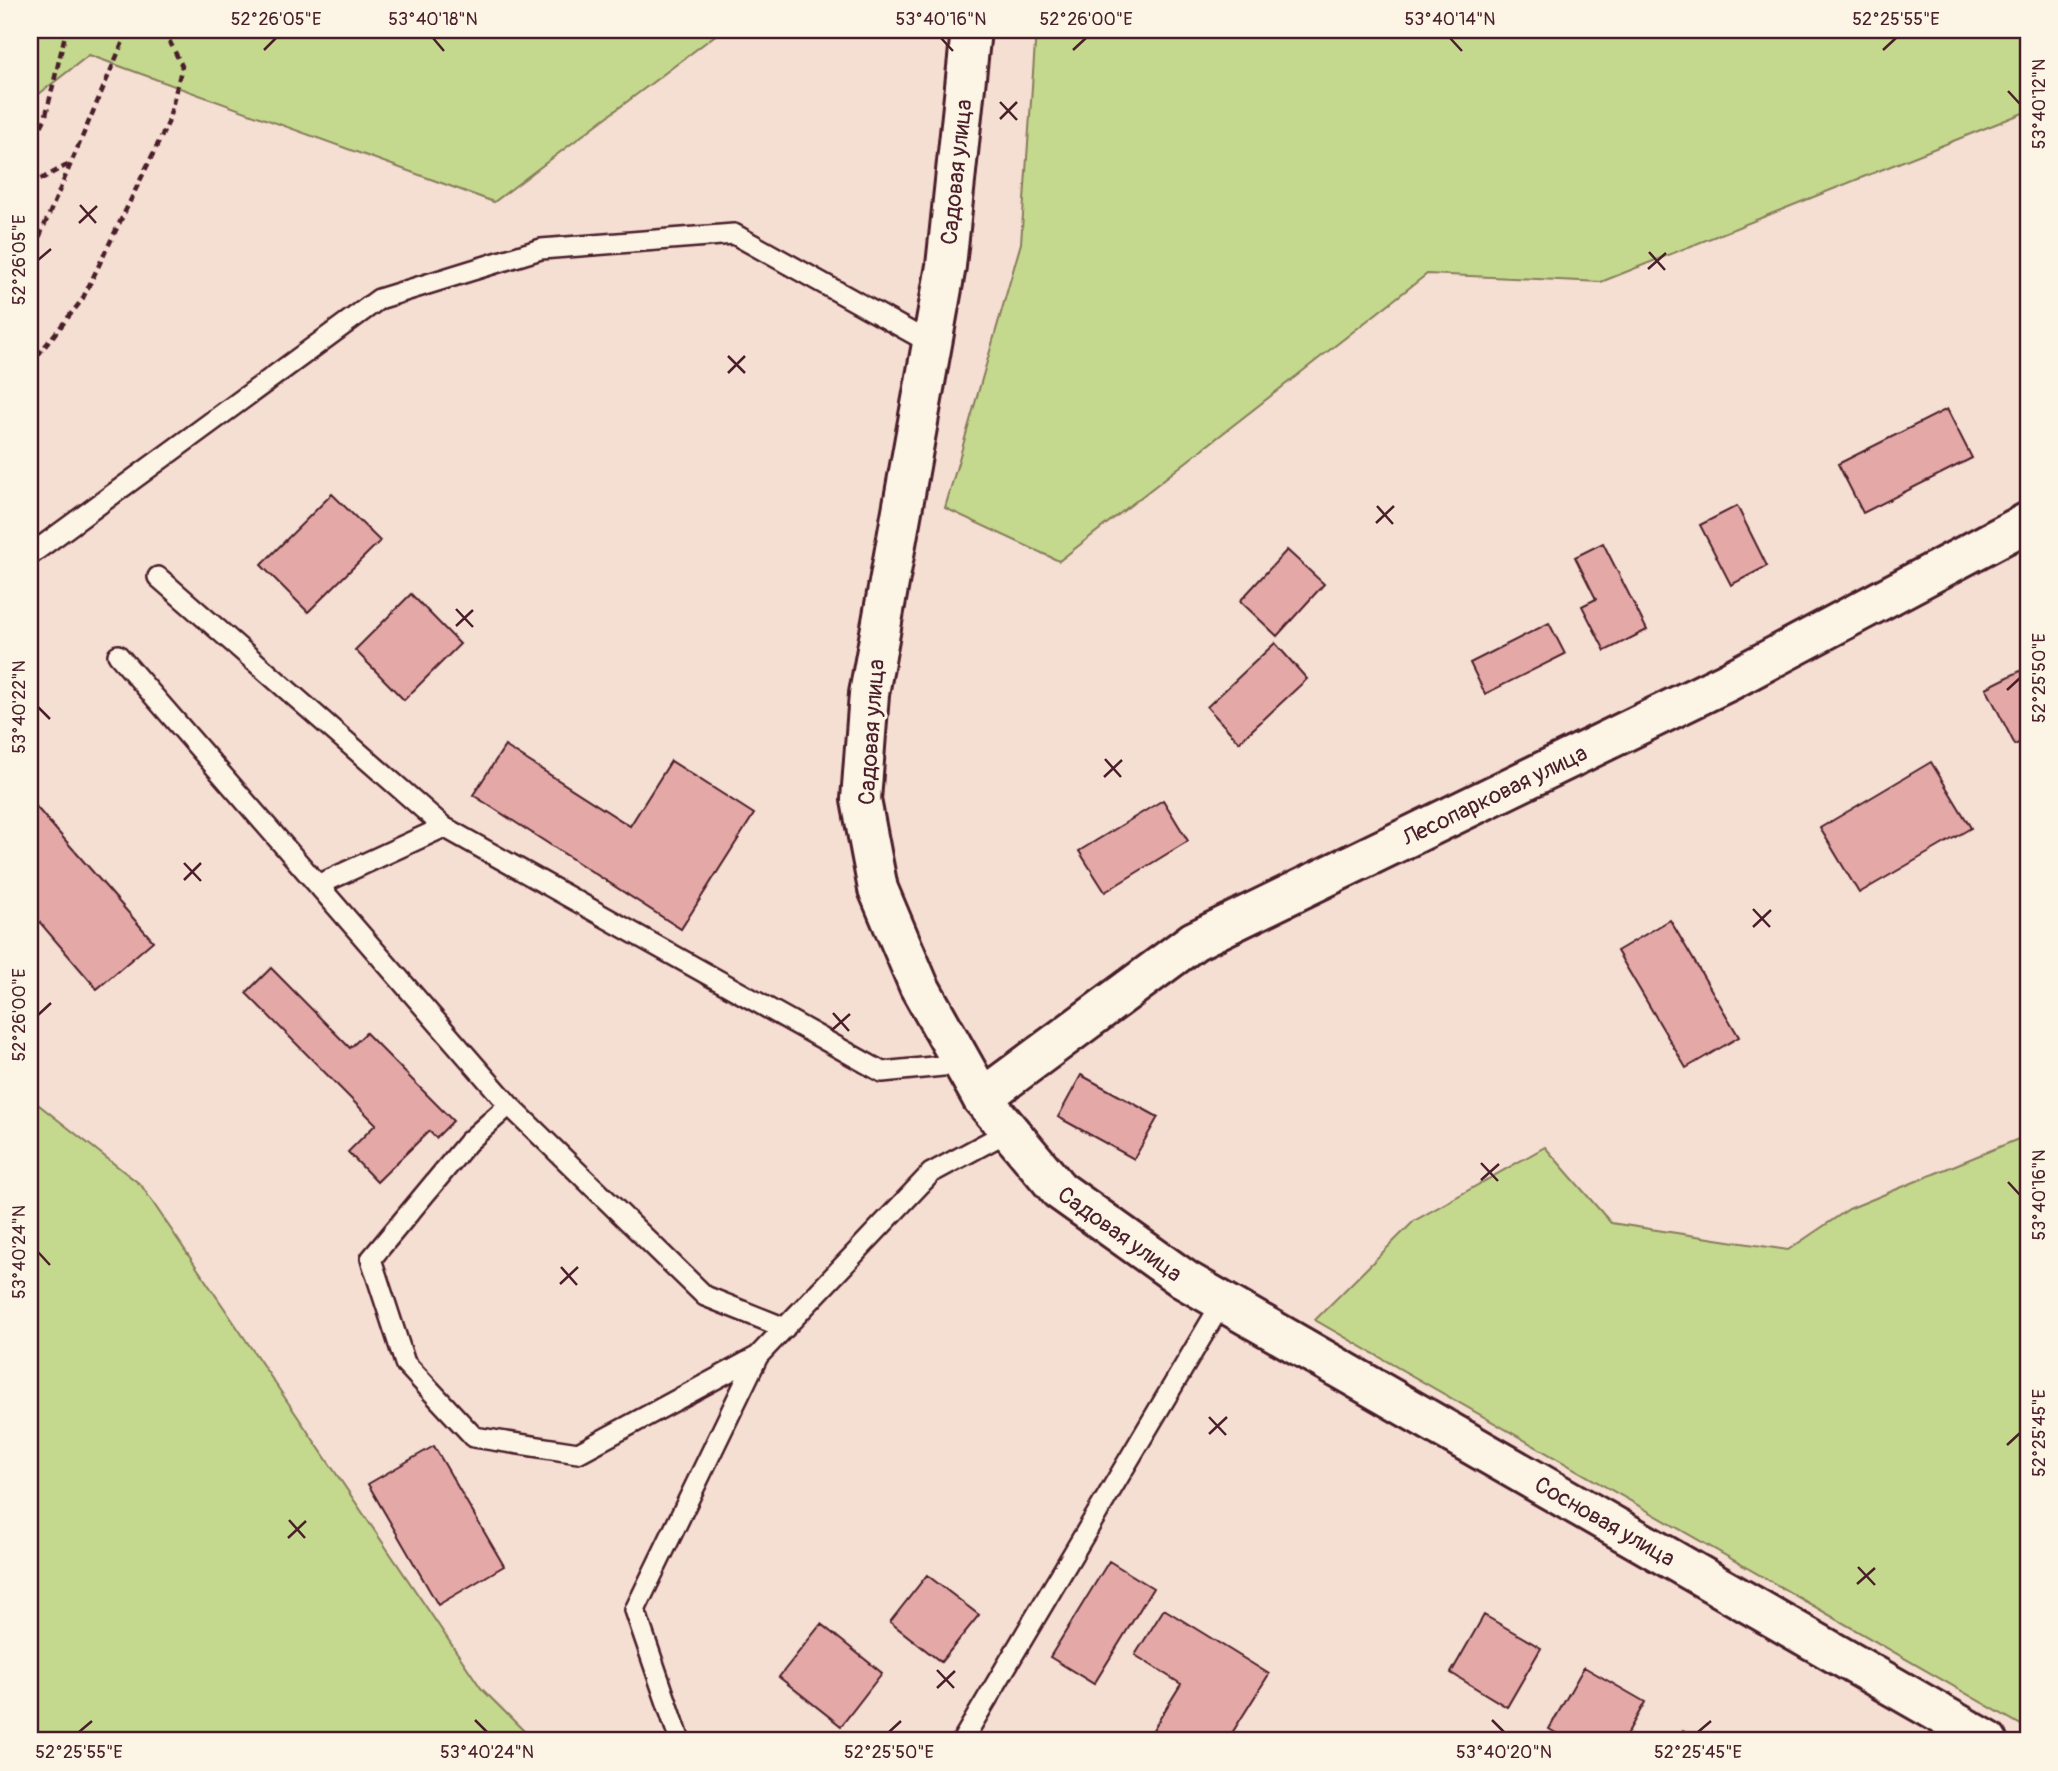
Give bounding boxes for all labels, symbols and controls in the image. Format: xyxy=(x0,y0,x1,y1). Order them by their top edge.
text: 52°26'05"E xyxy=(231,8,321,31)
text: 53°40'18"N xyxy=(388,8,478,31)
text: 53°40'16"N xyxy=(896,8,986,31)
text: 52°26'00"E xyxy=(1039,8,1133,31)
text: 53°40'14"N xyxy=(1405,8,1495,31)
text: 52°25'55"E xyxy=(1852,8,1940,31)
text: 53°40'12"N xyxy=(2028,59,2051,149)
street label: Садовая улица xyxy=(934,98,979,246)
text: 52°26'05"E xyxy=(8,215,31,305)
text: 52°25'50"E xyxy=(2028,633,2051,723)
street label: Садовая улица xyxy=(852,658,891,806)
text: 53°40'22"N xyxy=(8,660,31,754)
street label: Лесопарковая улица xyxy=(1397,738,1592,853)
text: 52°26'00"E xyxy=(8,968,31,1062)
text: 53°40'16"N xyxy=(2028,1150,2051,1240)
street label: Садовая улица xyxy=(1052,1180,1188,1288)
text: 53°40'24"N xyxy=(8,1205,31,1299)
text: 52°25'45"E xyxy=(2028,1389,2051,1477)
street label: Сосновая улица xyxy=(1529,1470,1680,1573)
text: 52°25'55"E xyxy=(35,1741,123,1764)
text: 53°40'24"N xyxy=(440,1741,534,1764)
text: 52°25'50"E xyxy=(844,1741,934,1764)
text: 53°40'20"N xyxy=(1456,1741,1552,1764)
text: 52°25'45"E xyxy=(1654,1741,1742,1764)

